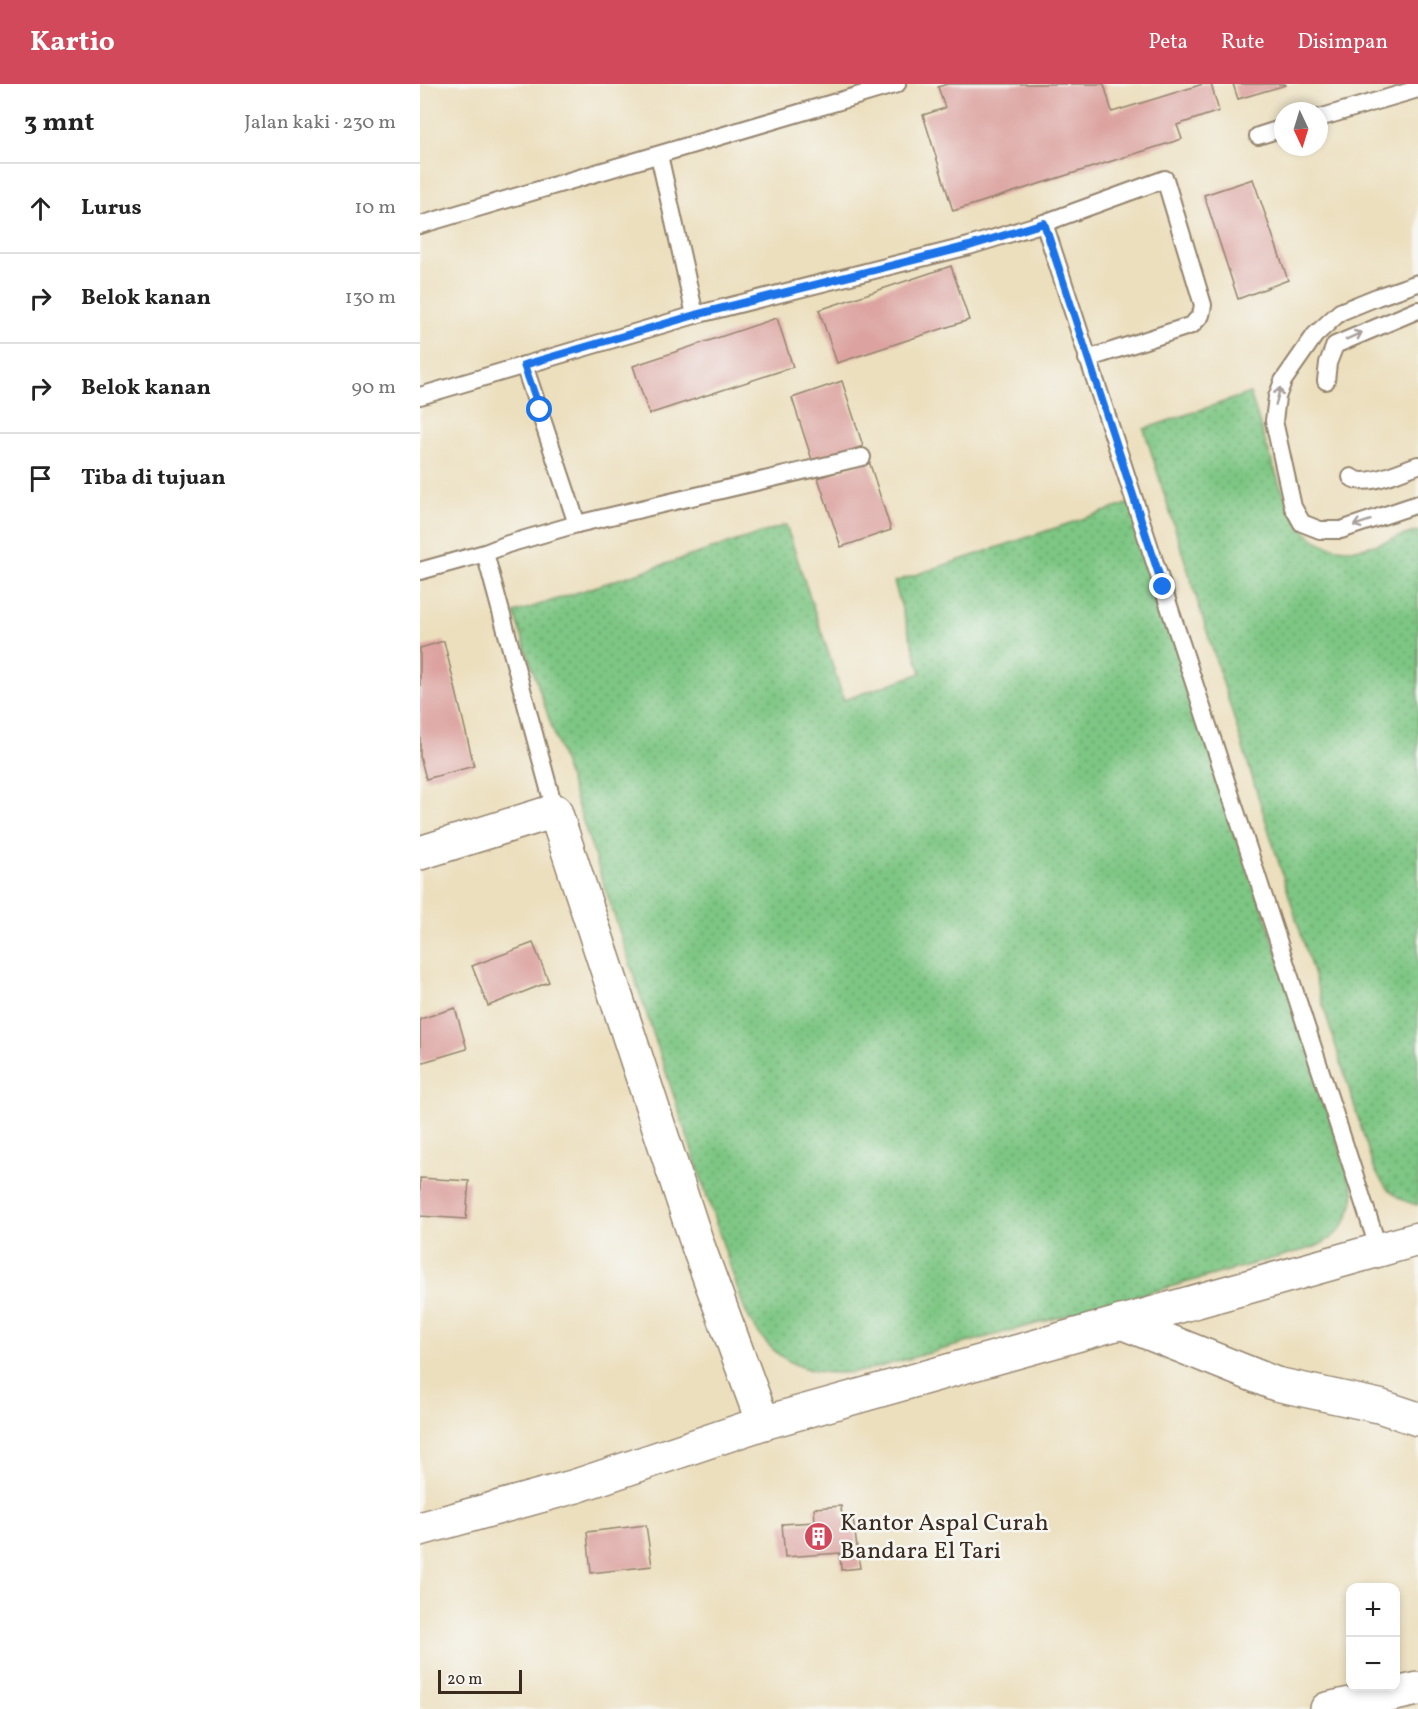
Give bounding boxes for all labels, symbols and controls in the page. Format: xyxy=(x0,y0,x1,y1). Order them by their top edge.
text: Kartio xyxy=(30,23,115,62)
text: Peta xyxy=(1149,28,1188,57)
text: Rute xyxy=(1221,28,1264,57)
text: Disimpan xyxy=(1297,28,1388,57)
north arrow xyxy=(1274,102,1328,156)
text: 3 mnt xyxy=(24,105,94,141)
text: Jalan kaki · 230 m xyxy=(244,109,396,137)
icon: ahead xyxy=(24,192,57,225)
text: Lurus xyxy=(81,193,142,224)
text: 10 m xyxy=(355,194,396,222)
icon: right xyxy=(24,282,57,315)
text: Belok kanan xyxy=(81,283,211,314)
text: 130 m xyxy=(345,284,396,312)
one-way arrow xyxy=(1344,330,1362,342)
icon: right xyxy=(24,372,57,405)
text: Belok kanan xyxy=(81,373,211,404)
text: 90 m xyxy=(352,374,396,402)
one-way arrow xyxy=(1273,387,1285,406)
route start xyxy=(526,396,552,422)
icon: arrive xyxy=(24,462,57,495)
text: Tiba di tujuan xyxy=(81,463,226,494)
one-way arrow xyxy=(1353,518,1372,529)
route end xyxy=(1149,573,1175,599)
place label: Kantor Aspal Curah Bandara El Tari xyxy=(840,1507,1049,1569)
building icon: Kantor Aspal Curah Bandara El Tari xyxy=(803,1520,835,1552)
map controls xyxy=(1346,1583,1400,1691)
button: + xyxy=(1346,1583,1400,1637)
button: − xyxy=(1346,1637,1400,1691)
scale bar xyxy=(438,1667,522,1694)
text: 20 m xyxy=(447,1669,482,1691)

